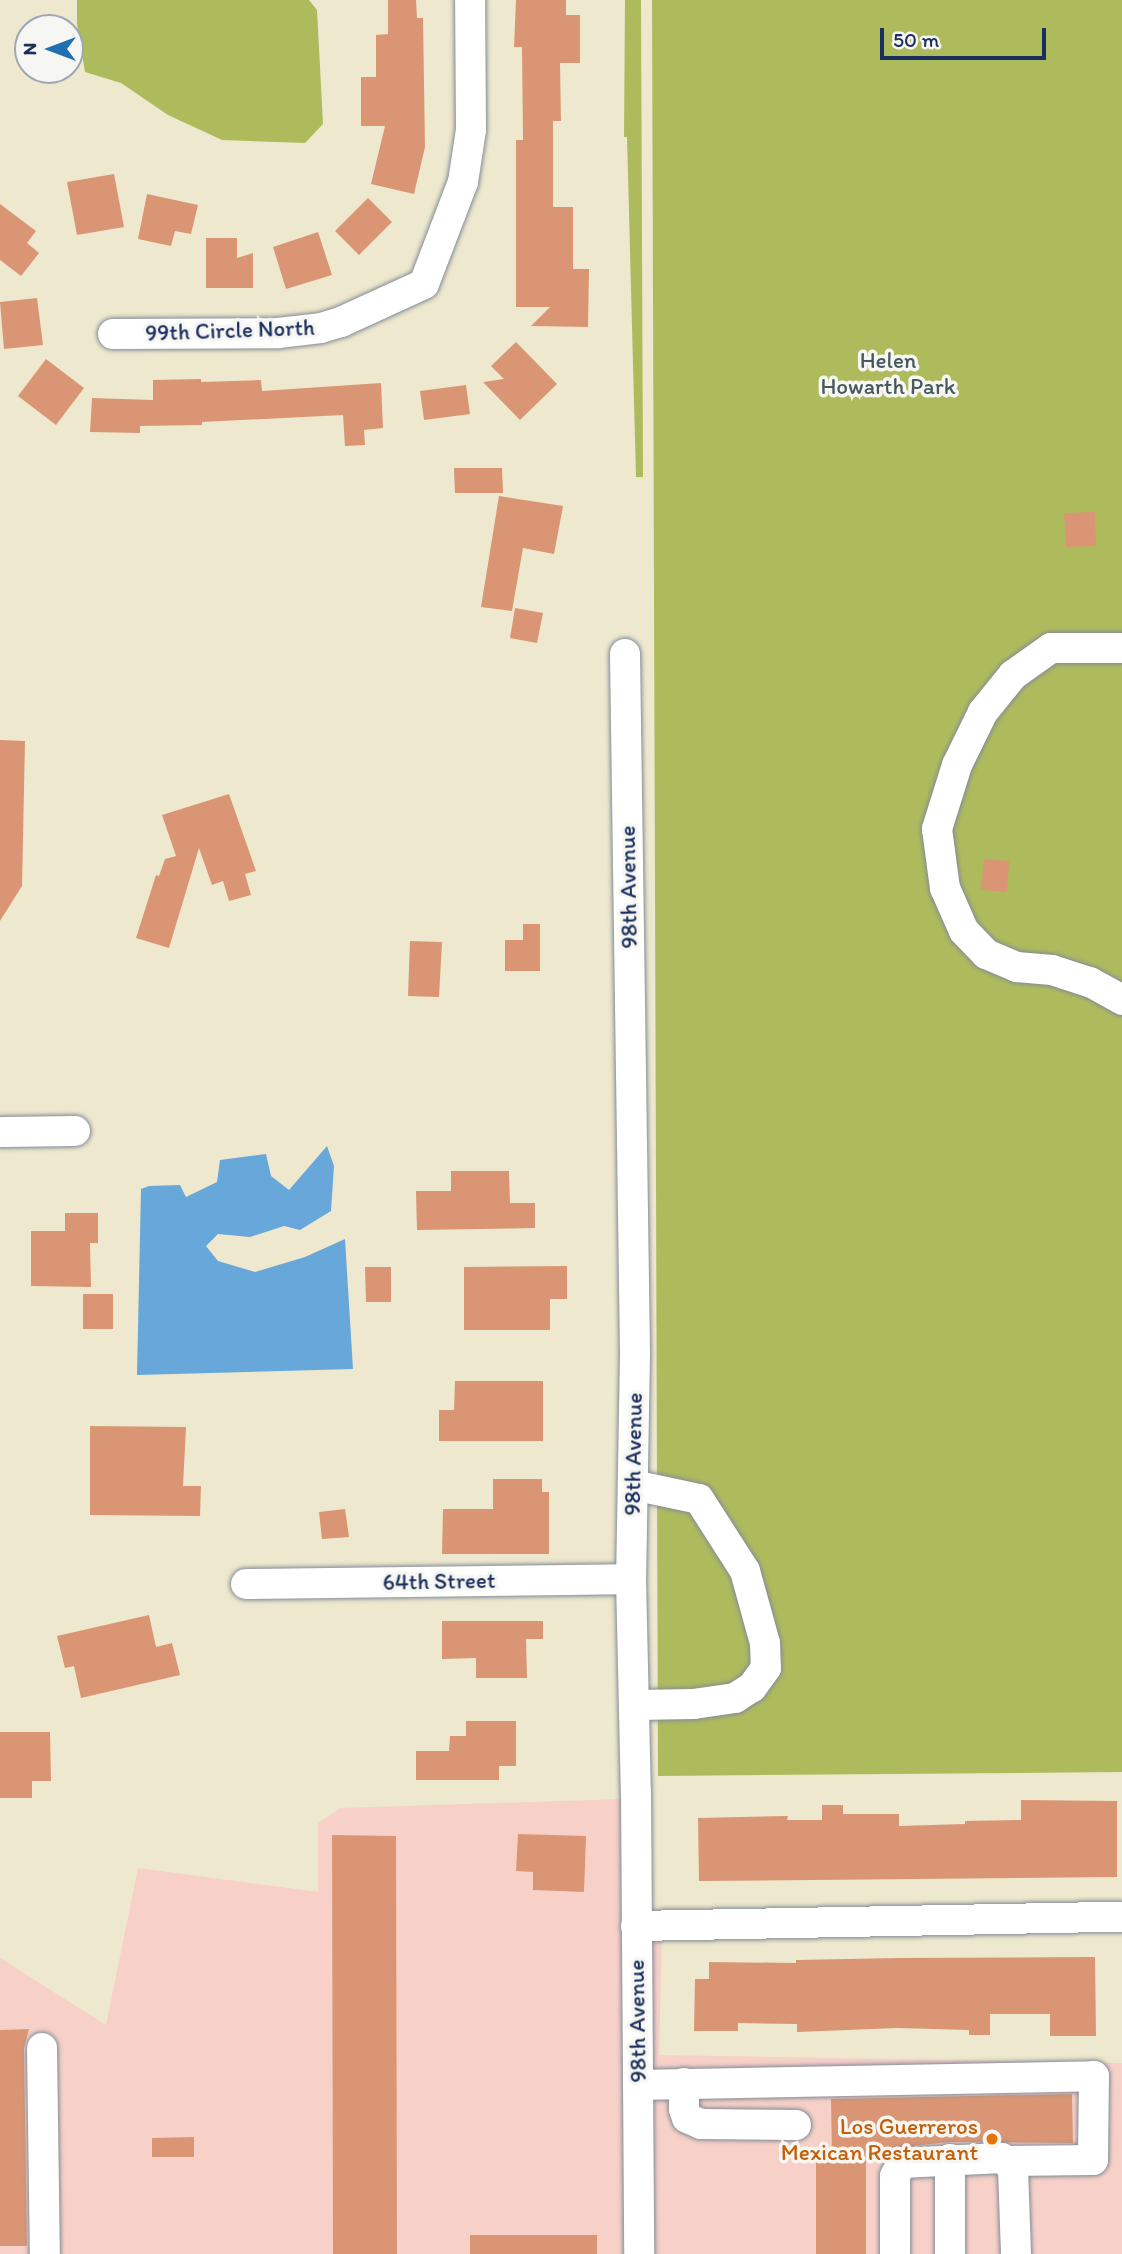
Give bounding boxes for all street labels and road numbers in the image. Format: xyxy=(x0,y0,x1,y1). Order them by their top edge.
street label: 99th Circle North xyxy=(145,313,315,347)
street label: 98th Avenue xyxy=(613,826,643,948)
street label: 98th Avenue xyxy=(618,1393,648,1515)
street label: 64th Street xyxy=(383,1566,495,1596)
street label: 98th Avenue xyxy=(622,1960,652,2082)

